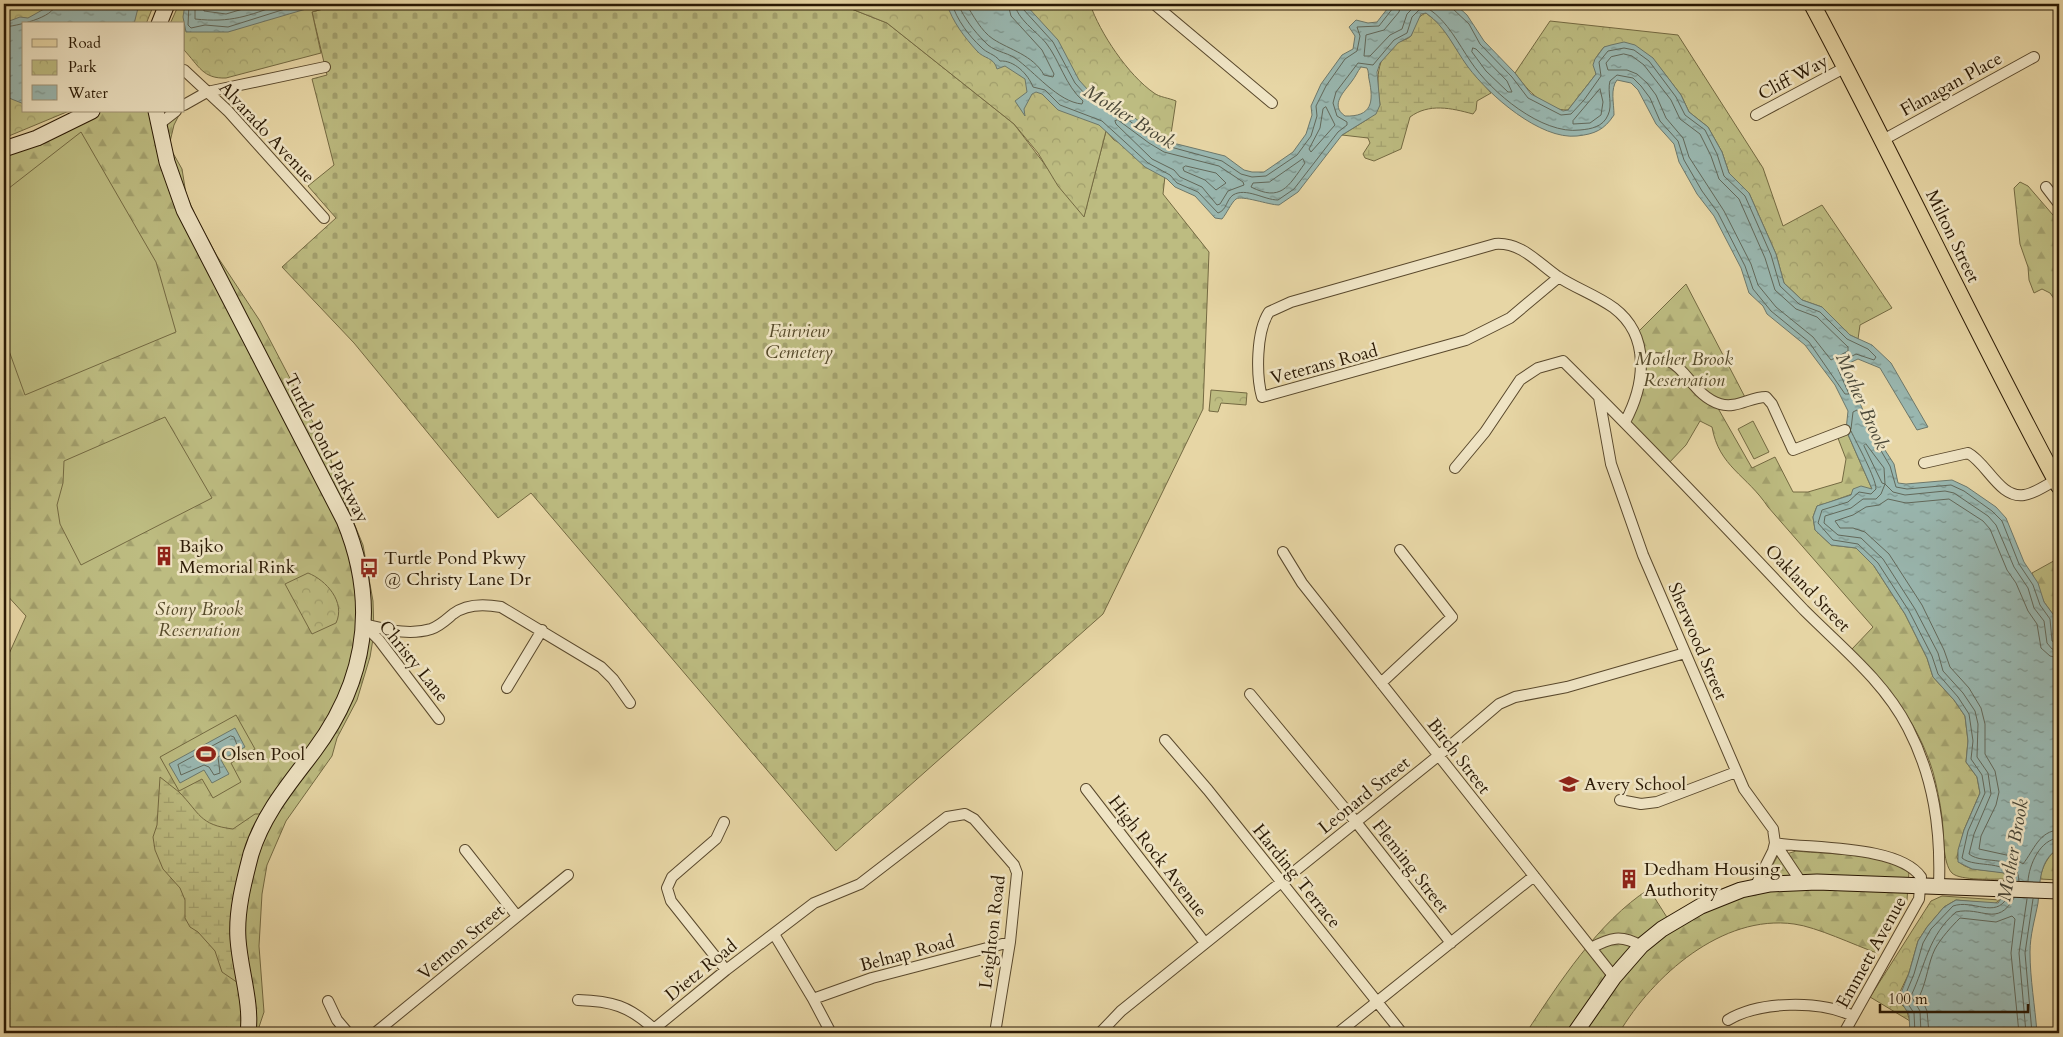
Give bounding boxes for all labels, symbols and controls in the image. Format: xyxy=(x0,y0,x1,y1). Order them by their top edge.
legend xyxy=(22,22,185,112)
text: Road xyxy=(68,33,101,53)
street label: Flanagan Place xyxy=(1896,46,2007,123)
street label: Cliff Way xyxy=(1754,48,1833,106)
text: Park xyxy=(68,57,97,77)
street label: Alvarado Avenue xyxy=(213,76,320,189)
water label: Mother Brook xyxy=(1079,78,1181,156)
text: Water xyxy=(67,83,109,103)
street label: Milton Street xyxy=(1919,186,1986,287)
park label: Fairview Cemetery xyxy=(765,319,833,365)
street label: Veterans Road xyxy=(1268,338,1381,391)
park label: Mother Brook Reservation xyxy=(1635,347,1733,393)
water label: Mother Brook xyxy=(1829,349,1895,455)
street label: Turtle Pond Parkway xyxy=(278,369,375,528)
place label: Bajko Memorial Rink xyxy=(179,534,296,580)
street label: Oakland Street xyxy=(1759,539,1856,638)
building icon: Bajko Memorial Rink xyxy=(153,545,175,567)
place label: Turtle Pond Pkwy @ Christy Lane Dr xyxy=(384,546,531,592)
bus stop icon: Turtle Pond Pkwy @ Christy Lane Dr xyxy=(358,557,380,579)
street label: Sherwood Street xyxy=(1662,579,1734,704)
park label: Stony Brook Reservation xyxy=(155,597,243,643)
street label: Christy Lane xyxy=(373,615,454,707)
street label: Birch Street xyxy=(1421,713,1496,800)
place label: Olsen Pool xyxy=(221,742,305,767)
sports icon: Olsen Pool xyxy=(195,743,217,765)
street label: Leonard Street xyxy=(1313,751,1416,840)
place label: Avery School xyxy=(1584,772,1687,797)
school or university icon: Avery School xyxy=(1558,773,1580,795)
street label: High Rock Avenue xyxy=(1102,790,1213,922)
water label: Mother Brook xyxy=(1991,796,2035,903)
street label: Fleming Street xyxy=(1366,815,1455,918)
street label: Harding Terrace xyxy=(1247,819,1347,934)
place label: Dedham Housing Authority xyxy=(1644,857,1781,903)
building icon: Dedham Housing Authority xyxy=(1618,868,1640,890)
street label: Leighton Road xyxy=(973,873,1012,990)
street label: Emmett Avenue xyxy=(1830,892,1913,1013)
street label: Vernon Street xyxy=(413,898,510,986)
street label: Belnap Road xyxy=(857,929,958,978)
street label: Dietz Road xyxy=(660,933,743,1007)
scale bar xyxy=(1880,982,2028,1014)
text: 100 m xyxy=(1888,989,1928,1009)

